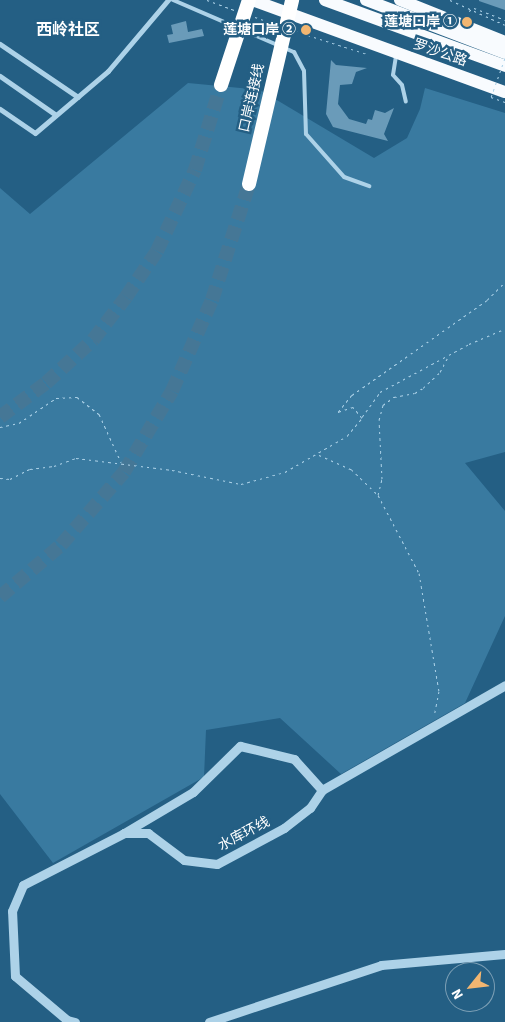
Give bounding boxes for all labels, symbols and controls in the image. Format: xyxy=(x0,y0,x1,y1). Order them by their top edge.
place label: 莲塘口岸 ① xyxy=(384,14,457,30)
marker: 莲塘口岸 ① xyxy=(461,16,473,28)
district label: 西岭社区 xyxy=(36,20,100,40)
place label: 莲塘口岸 ② xyxy=(223,22,296,38)
marker: 莲塘口岸 ② xyxy=(300,24,312,36)
street label: 罗沙公路 xyxy=(411,36,469,70)
street label: 口岸连接线 xyxy=(236,62,268,134)
street label: 水库环线 xyxy=(215,813,273,855)
north arrow xyxy=(445,962,495,1012)
text: N xyxy=(447,985,469,1003)

